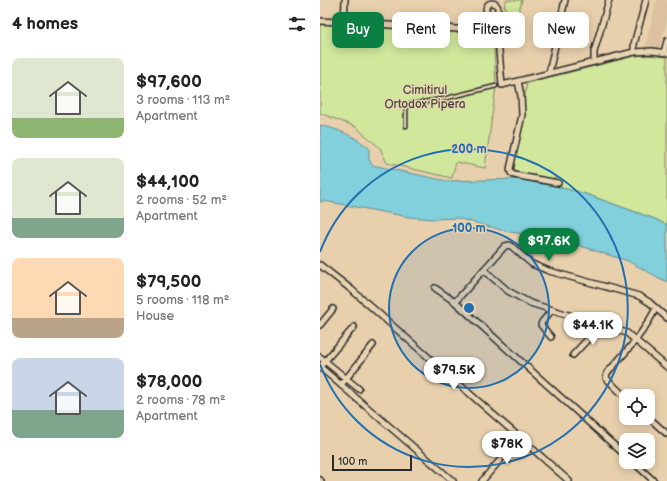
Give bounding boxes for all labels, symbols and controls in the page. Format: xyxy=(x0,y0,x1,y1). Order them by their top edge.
chip: Buy xyxy=(332,12,384,48)
chip: Rent xyxy=(392,12,450,48)
chip: Filters xyxy=(458,12,525,48)
chip: New xyxy=(533,12,589,48)
icon: filters xyxy=(286,13,308,35)
text: 4 homes xyxy=(12,14,78,34)
text: $97,600 xyxy=(136,72,202,92)
icon: home xyxy=(44,74,92,122)
park label: Cimitirul Ortodox Pipera xyxy=(384,83,466,112)
text: 3 rooms · 113 m² xyxy=(136,92,230,108)
text: Apartment xyxy=(136,108,197,124)
text: 200 m xyxy=(451,142,487,157)
text: $44,100 xyxy=(136,172,199,192)
icon: home xyxy=(44,174,92,222)
text: 2 rooms · 52 m² xyxy=(136,192,227,208)
text: Apartment xyxy=(136,208,197,224)
text: 100 m xyxy=(452,221,486,236)
pin: $97.6K xyxy=(516,228,582,262)
text: $97.6K xyxy=(528,233,570,249)
text: $79,500 xyxy=(136,272,201,292)
icon: home xyxy=(44,274,92,322)
text: 5 rooms · 118 m² xyxy=(136,292,229,308)
centre of rings xyxy=(462,301,476,315)
text: House xyxy=(136,308,174,324)
pin: $44.1K xyxy=(560,312,626,346)
text: $44.1K xyxy=(572,317,614,333)
pin: $79.5K xyxy=(421,357,487,391)
text: $79.5K xyxy=(433,362,475,378)
text: $78,000 xyxy=(136,372,202,392)
icon: home xyxy=(44,374,92,422)
map controls xyxy=(619,389,655,469)
button: locate xyxy=(619,389,655,425)
text: 2 rooms · 78 m² xyxy=(136,392,226,408)
text: Apartment xyxy=(136,408,197,424)
pin: $78K xyxy=(483,431,531,465)
button: layers xyxy=(619,433,655,469)
text: $78K xyxy=(491,436,523,452)
scale bar xyxy=(332,453,412,472)
text: 100 m xyxy=(338,455,367,468)

